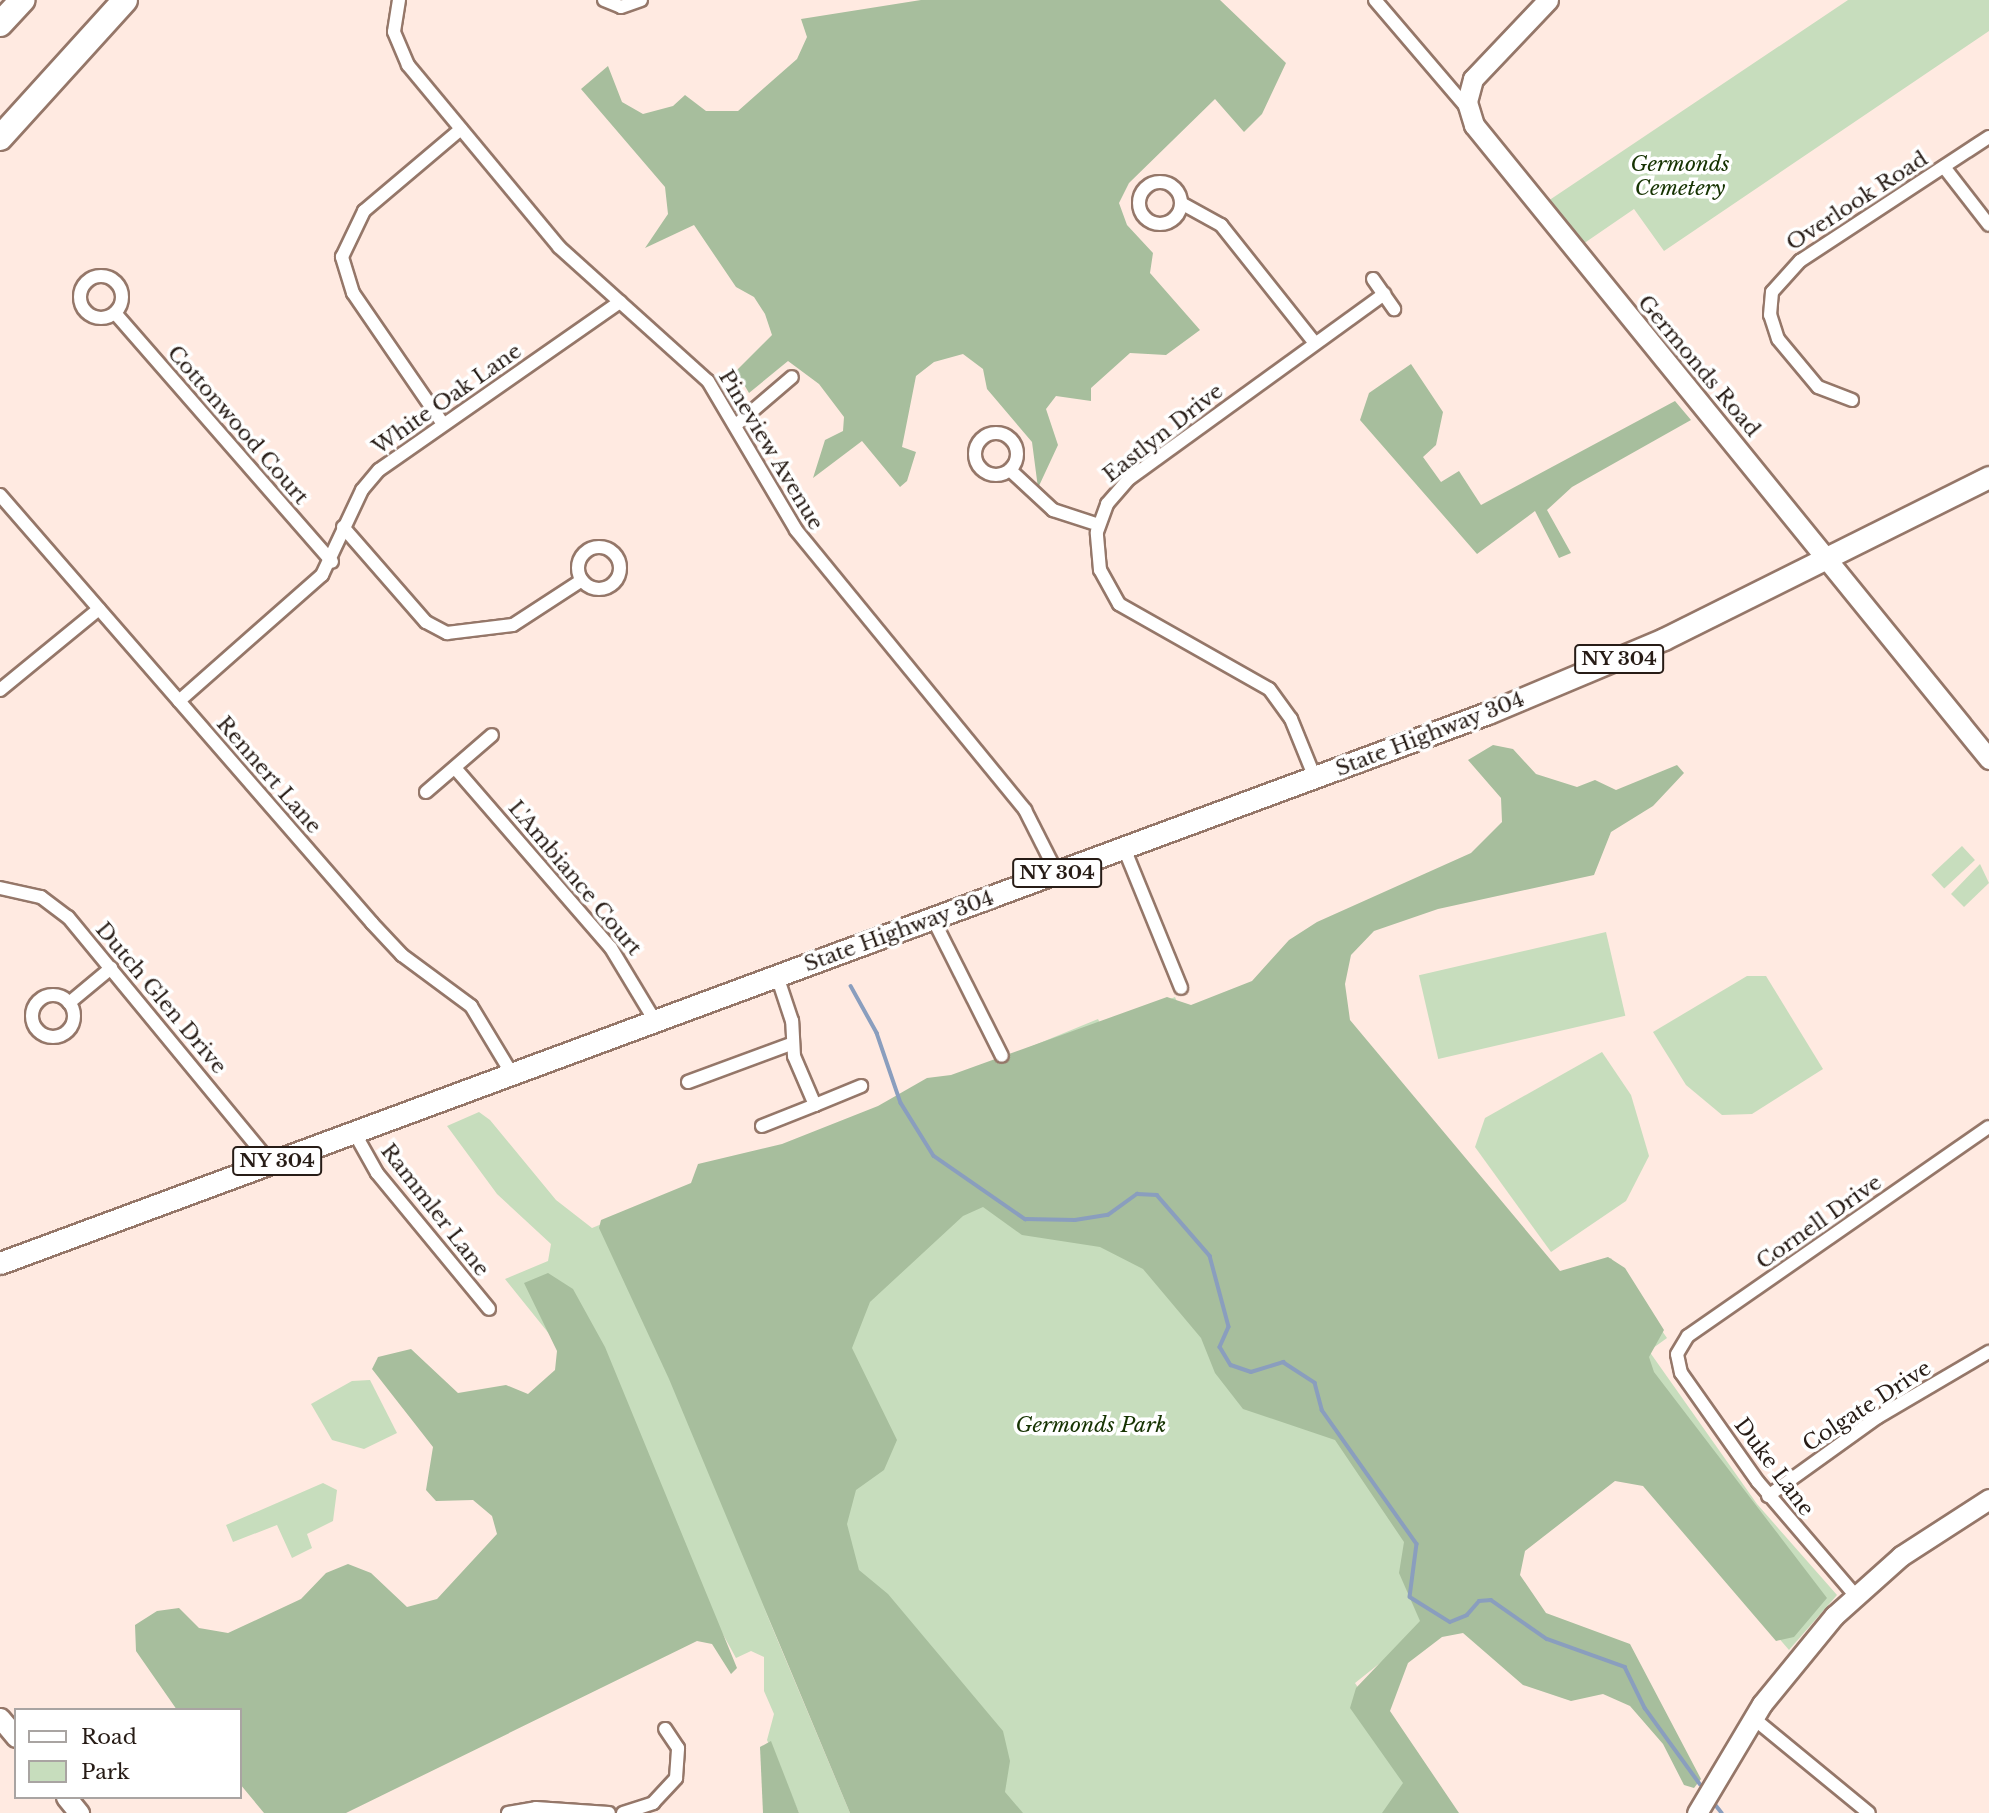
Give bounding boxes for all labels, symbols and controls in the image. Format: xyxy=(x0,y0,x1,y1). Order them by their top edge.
street label: Overlook Road xyxy=(1782,146,1932,256)
park label: Germonds Cemetery xyxy=(1630,151,1730,201)
street label: Germonds Road xyxy=(1633,290,1765,442)
street label: White Oak Lane xyxy=(368,338,526,460)
street label: Cottonwood Court xyxy=(162,340,314,510)
street label: Pineview Avenue xyxy=(713,365,829,535)
street label: Eastlyn Drive xyxy=(1098,378,1228,488)
road number: NY 304 xyxy=(1574,644,1664,674)
street label: State Highway 304 xyxy=(1332,686,1528,782)
street label: Rennert Lane xyxy=(211,711,327,839)
street label: L'Ambiance Court xyxy=(503,796,647,960)
road number: NY 304 xyxy=(1012,858,1102,888)
street label: State Highway 304 xyxy=(800,885,998,977)
street label: Dutch Glen Drive xyxy=(90,917,232,1079)
street label: Rammler Lane xyxy=(375,1139,495,1281)
road number: NY 304 xyxy=(232,1146,322,1176)
street label: Cornell Drive xyxy=(1752,1170,1886,1274)
street label: Colgate Drive xyxy=(1798,1355,1936,1457)
park label: Germonds Park xyxy=(1016,1412,1166,1438)
street label: Duke Lane xyxy=(1729,1413,1819,1521)
legend xyxy=(14,1708,242,1799)
text: Road xyxy=(81,1724,137,1750)
text: Park xyxy=(81,1759,130,1785)

